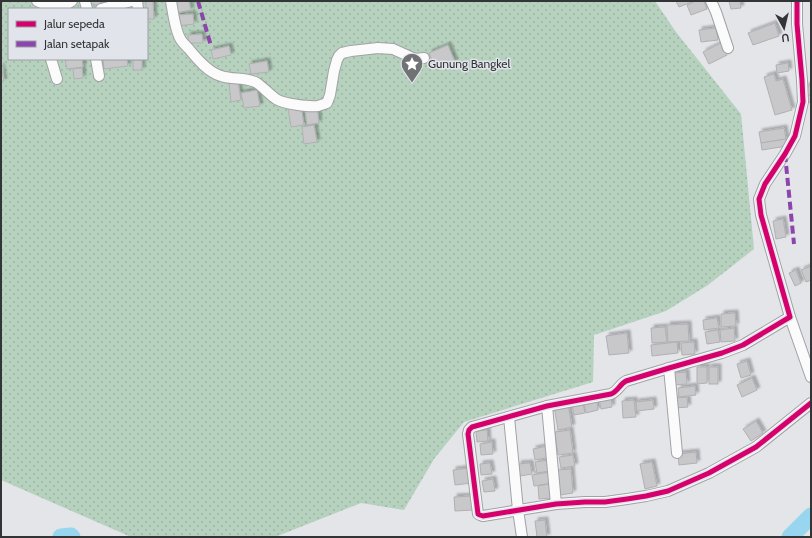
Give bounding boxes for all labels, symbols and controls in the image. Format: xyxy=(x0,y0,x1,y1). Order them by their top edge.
legend xyxy=(8,8,148,60)
north arrow xyxy=(764,8,804,48)
text: Jalur sepeda xyxy=(43,16,105,31)
text: U xyxy=(780,30,790,45)
text: Jalan setapak xyxy=(43,36,110,51)
place icon: Gunung Bangkel xyxy=(399,51,425,84)
place label: Gunung Bangkel xyxy=(428,56,511,71)

